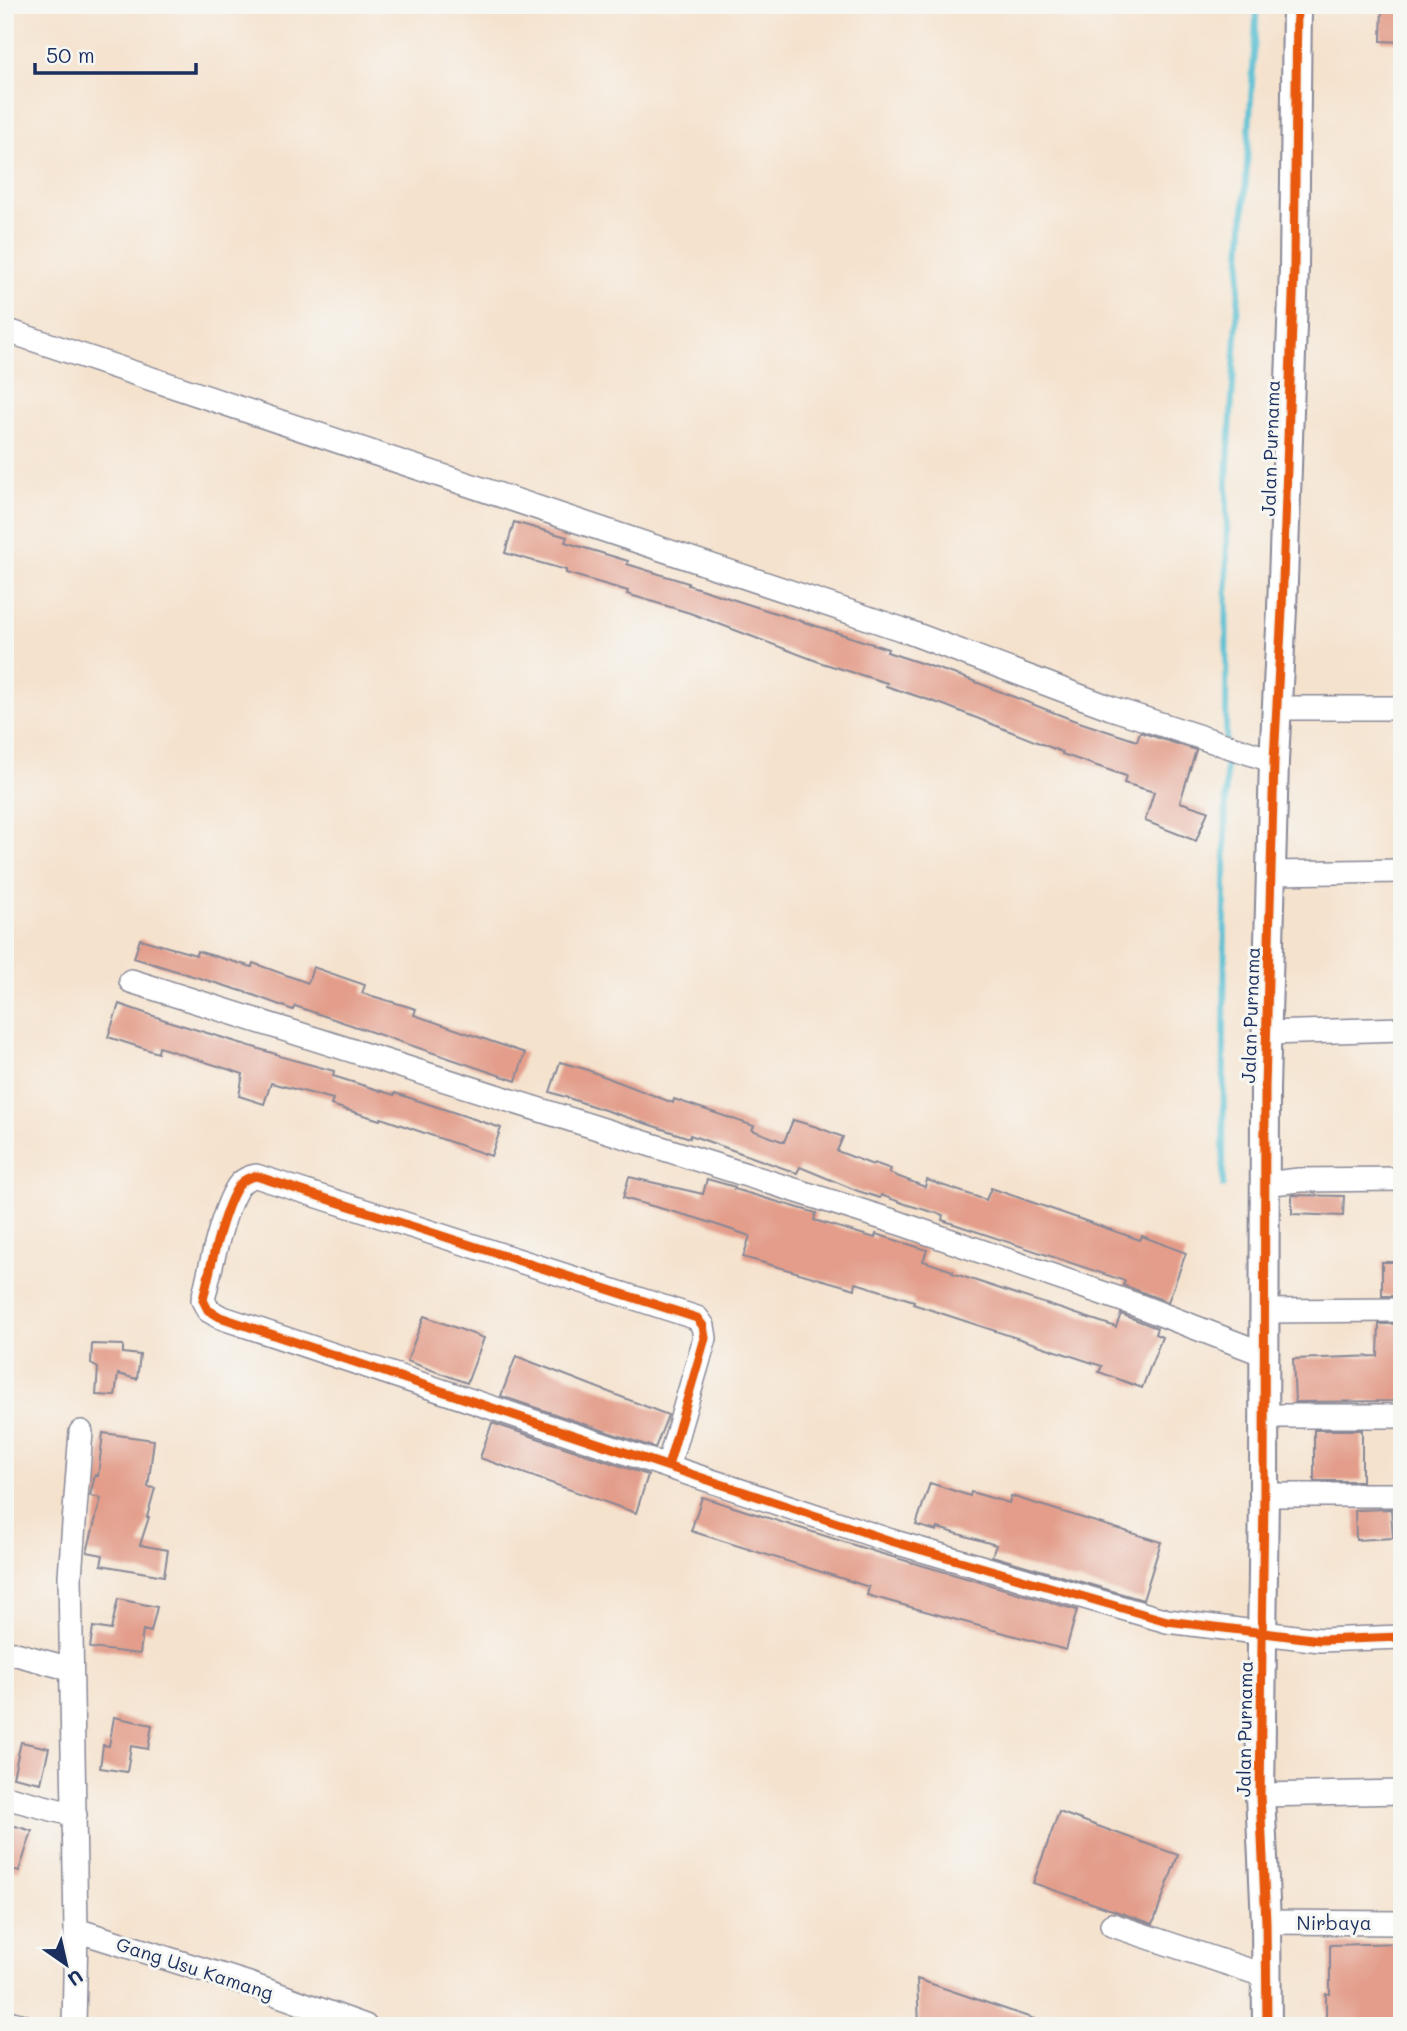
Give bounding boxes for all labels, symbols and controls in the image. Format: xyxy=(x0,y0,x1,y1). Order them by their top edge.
scale bar xyxy=(35,32,196,76)
text: 50 m xyxy=(46,41,95,68)
street label: Jalan Purnama xyxy=(1255,379,1285,517)
street label: Jalan Purnama xyxy=(1235,946,1265,1084)
street label: Jalan Purnama xyxy=(1230,1661,1258,1797)
street label: Nirbaya xyxy=(1296,1910,1372,1935)
north arrow xyxy=(32,1930,102,2000)
street label: Gang Usu Kamang xyxy=(113,1931,277,2005)
text: U xyxy=(63,1964,88,1993)

